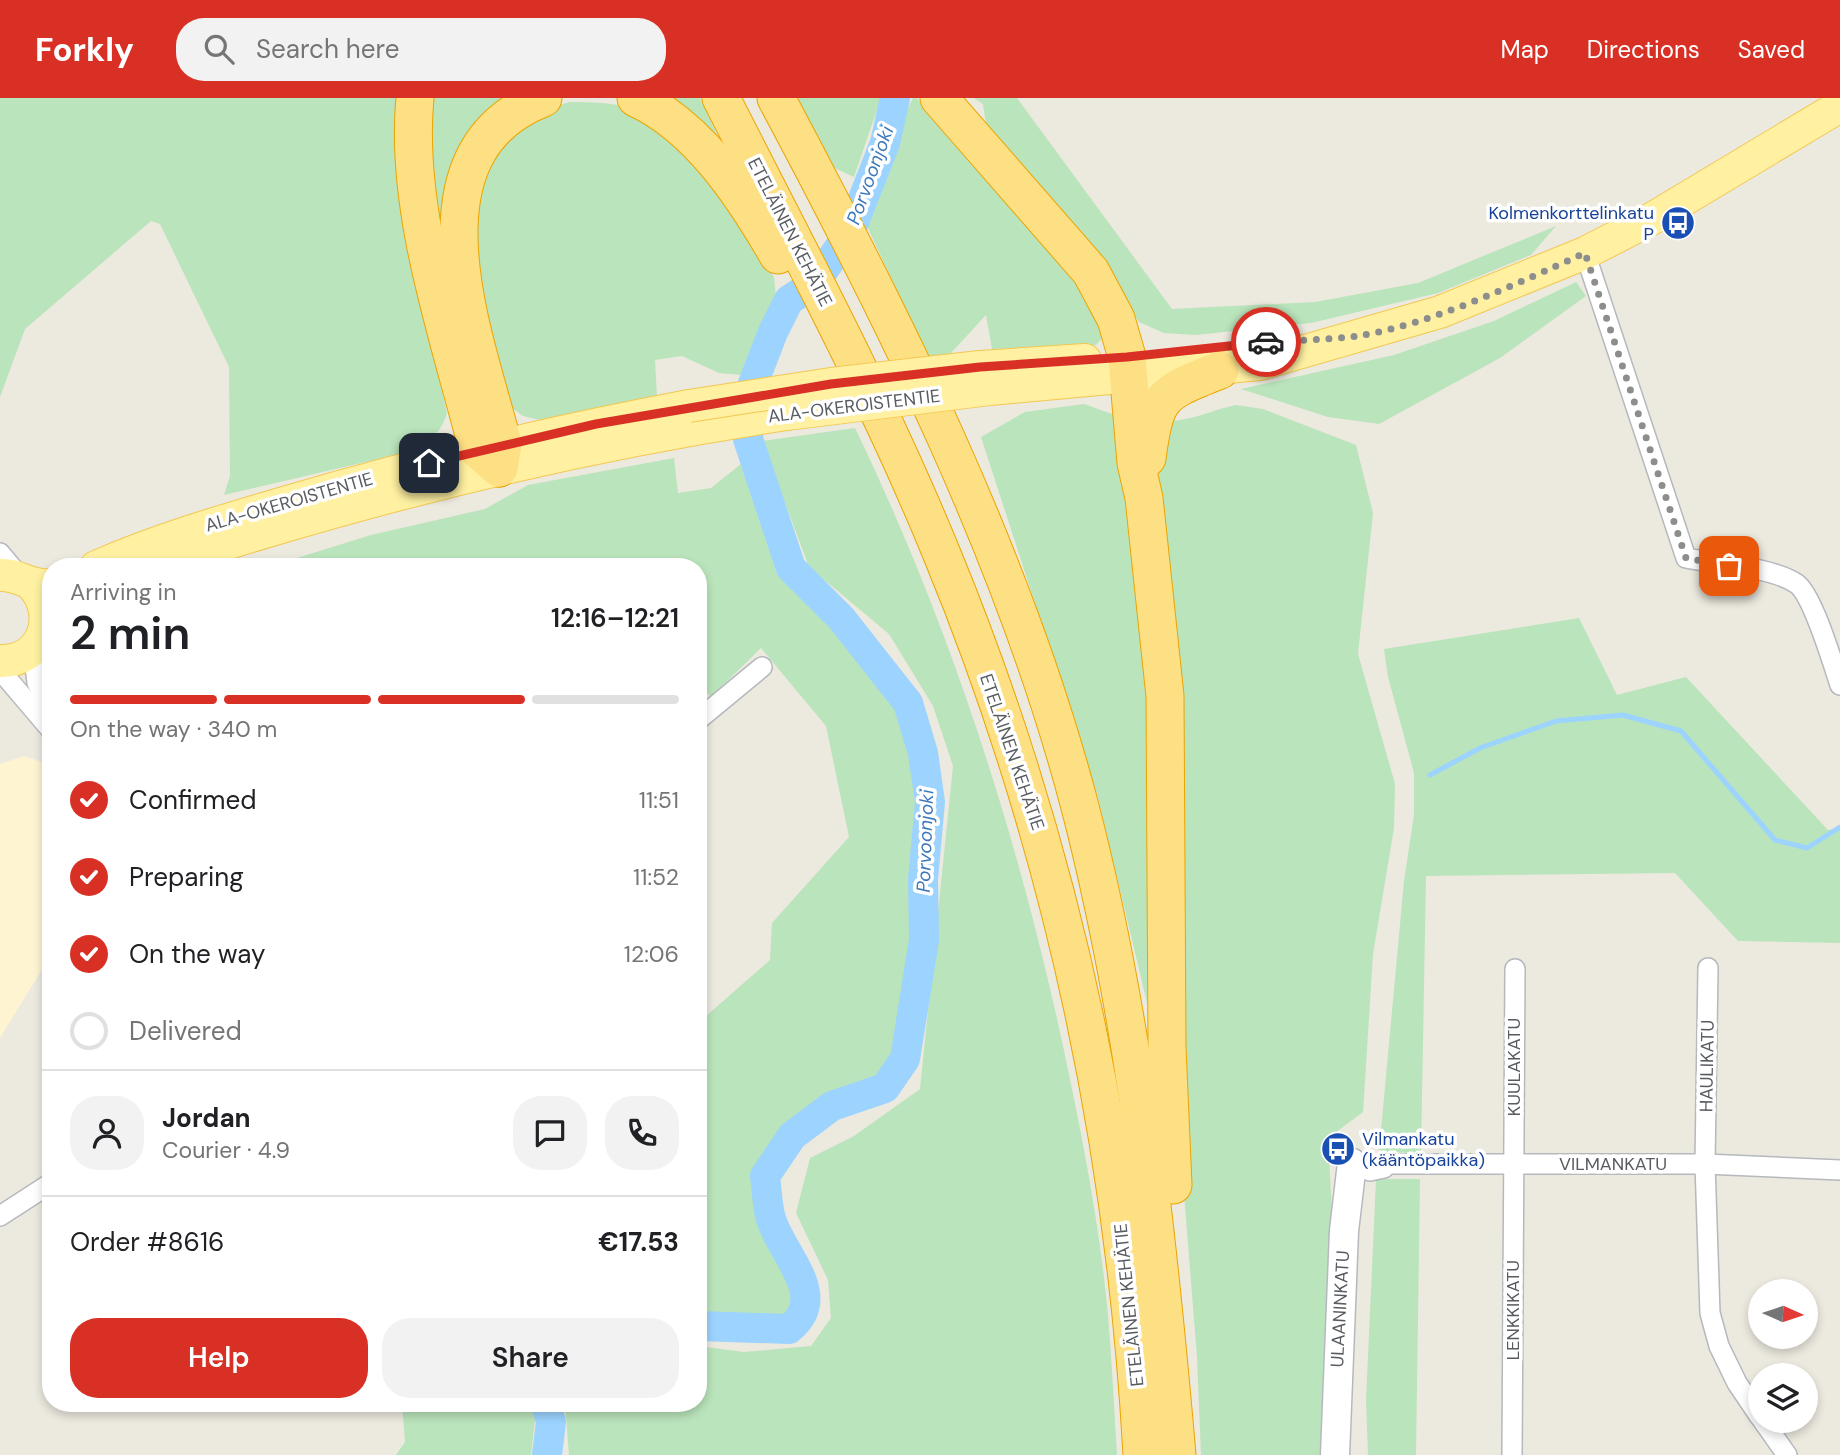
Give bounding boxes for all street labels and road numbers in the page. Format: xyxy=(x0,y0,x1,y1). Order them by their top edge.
street label: ETELÄINEN KEHÄTIE xyxy=(742,154,838,310)
street label: ALA-OKEROISTENTIE xyxy=(767,384,941,428)
street label: ALA-OKEROISTENTIE xyxy=(202,467,376,537)
street label: ETELÄINEN KEHÄTIE xyxy=(974,671,1050,833)
street label: KUULAKATU xyxy=(1502,1018,1526,1116)
street label: HAULIKATU xyxy=(1694,1020,1720,1112)
street label: VILMANKATU xyxy=(1559,1152,1667,1176)
street label: ETELÄINEN KEHÄTIE xyxy=(1109,1222,1149,1388)
street label: ULAANINKATU xyxy=(1325,1250,1355,1368)
street label: LENKKIKATU xyxy=(1501,1260,1525,1360)

